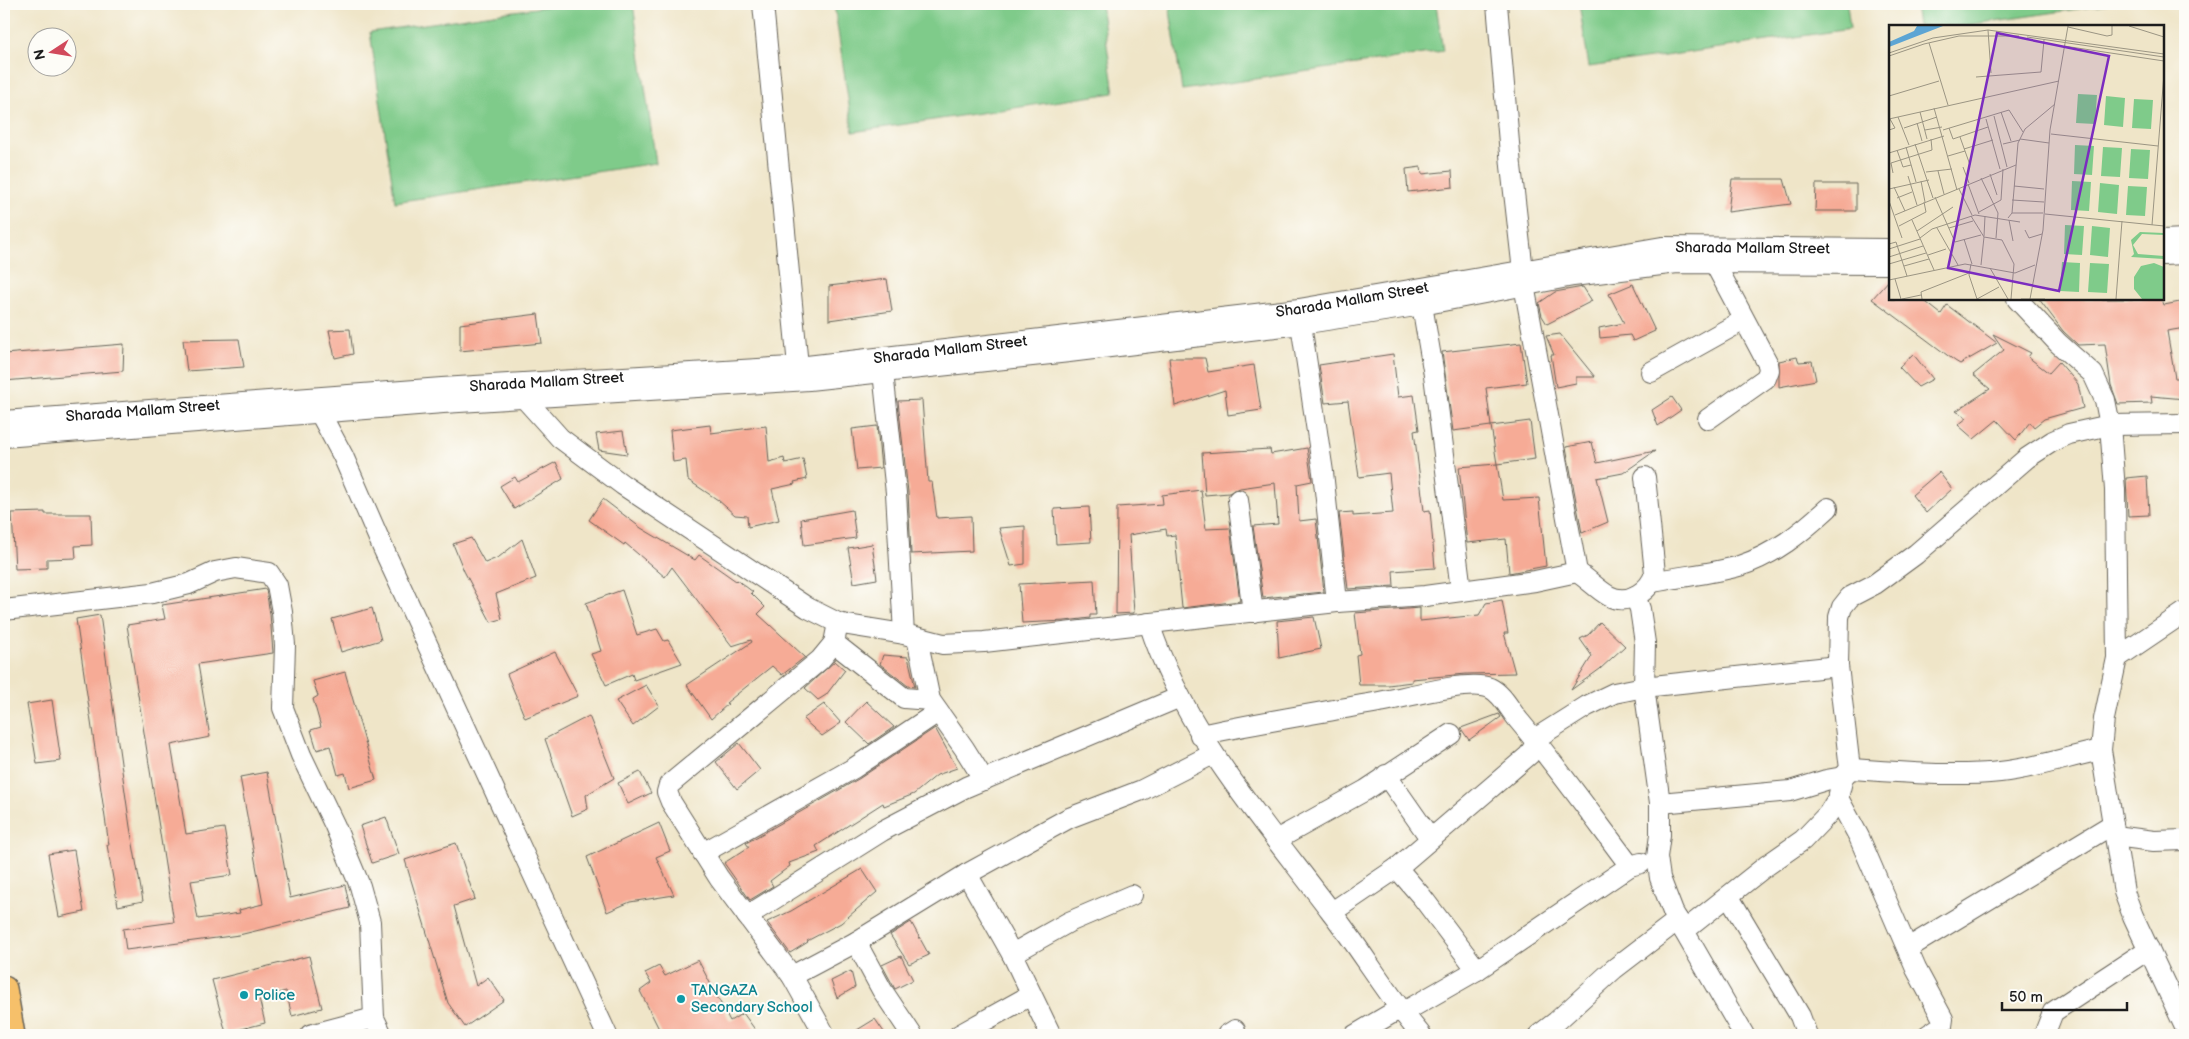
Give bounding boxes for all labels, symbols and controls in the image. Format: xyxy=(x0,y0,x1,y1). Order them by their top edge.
inset map xyxy=(1889,25,2164,300)
north arrow xyxy=(28,28,78,78)
text: N xyxy=(30,48,49,62)
street label: Sharada Mallam Street xyxy=(1675,238,1830,258)
street label: Sharada Mallam Street xyxy=(1275,278,1430,322)
street label: Sharada Mallam Street xyxy=(872,332,1028,368)
street label: Sharada Mallam Street xyxy=(469,368,625,396)
street label: Sharada Mallam Street xyxy=(65,396,221,426)
scale bar xyxy=(2002,979,2126,1011)
place label: TANGAZA Secondary School xyxy=(691,981,812,1017)
place label: Police xyxy=(254,986,295,1005)
text: 50 m xyxy=(2009,988,2043,1007)
marker: Police xyxy=(238,989,250,1001)
marker: TANGAZA Secondary School xyxy=(675,993,687,1005)

